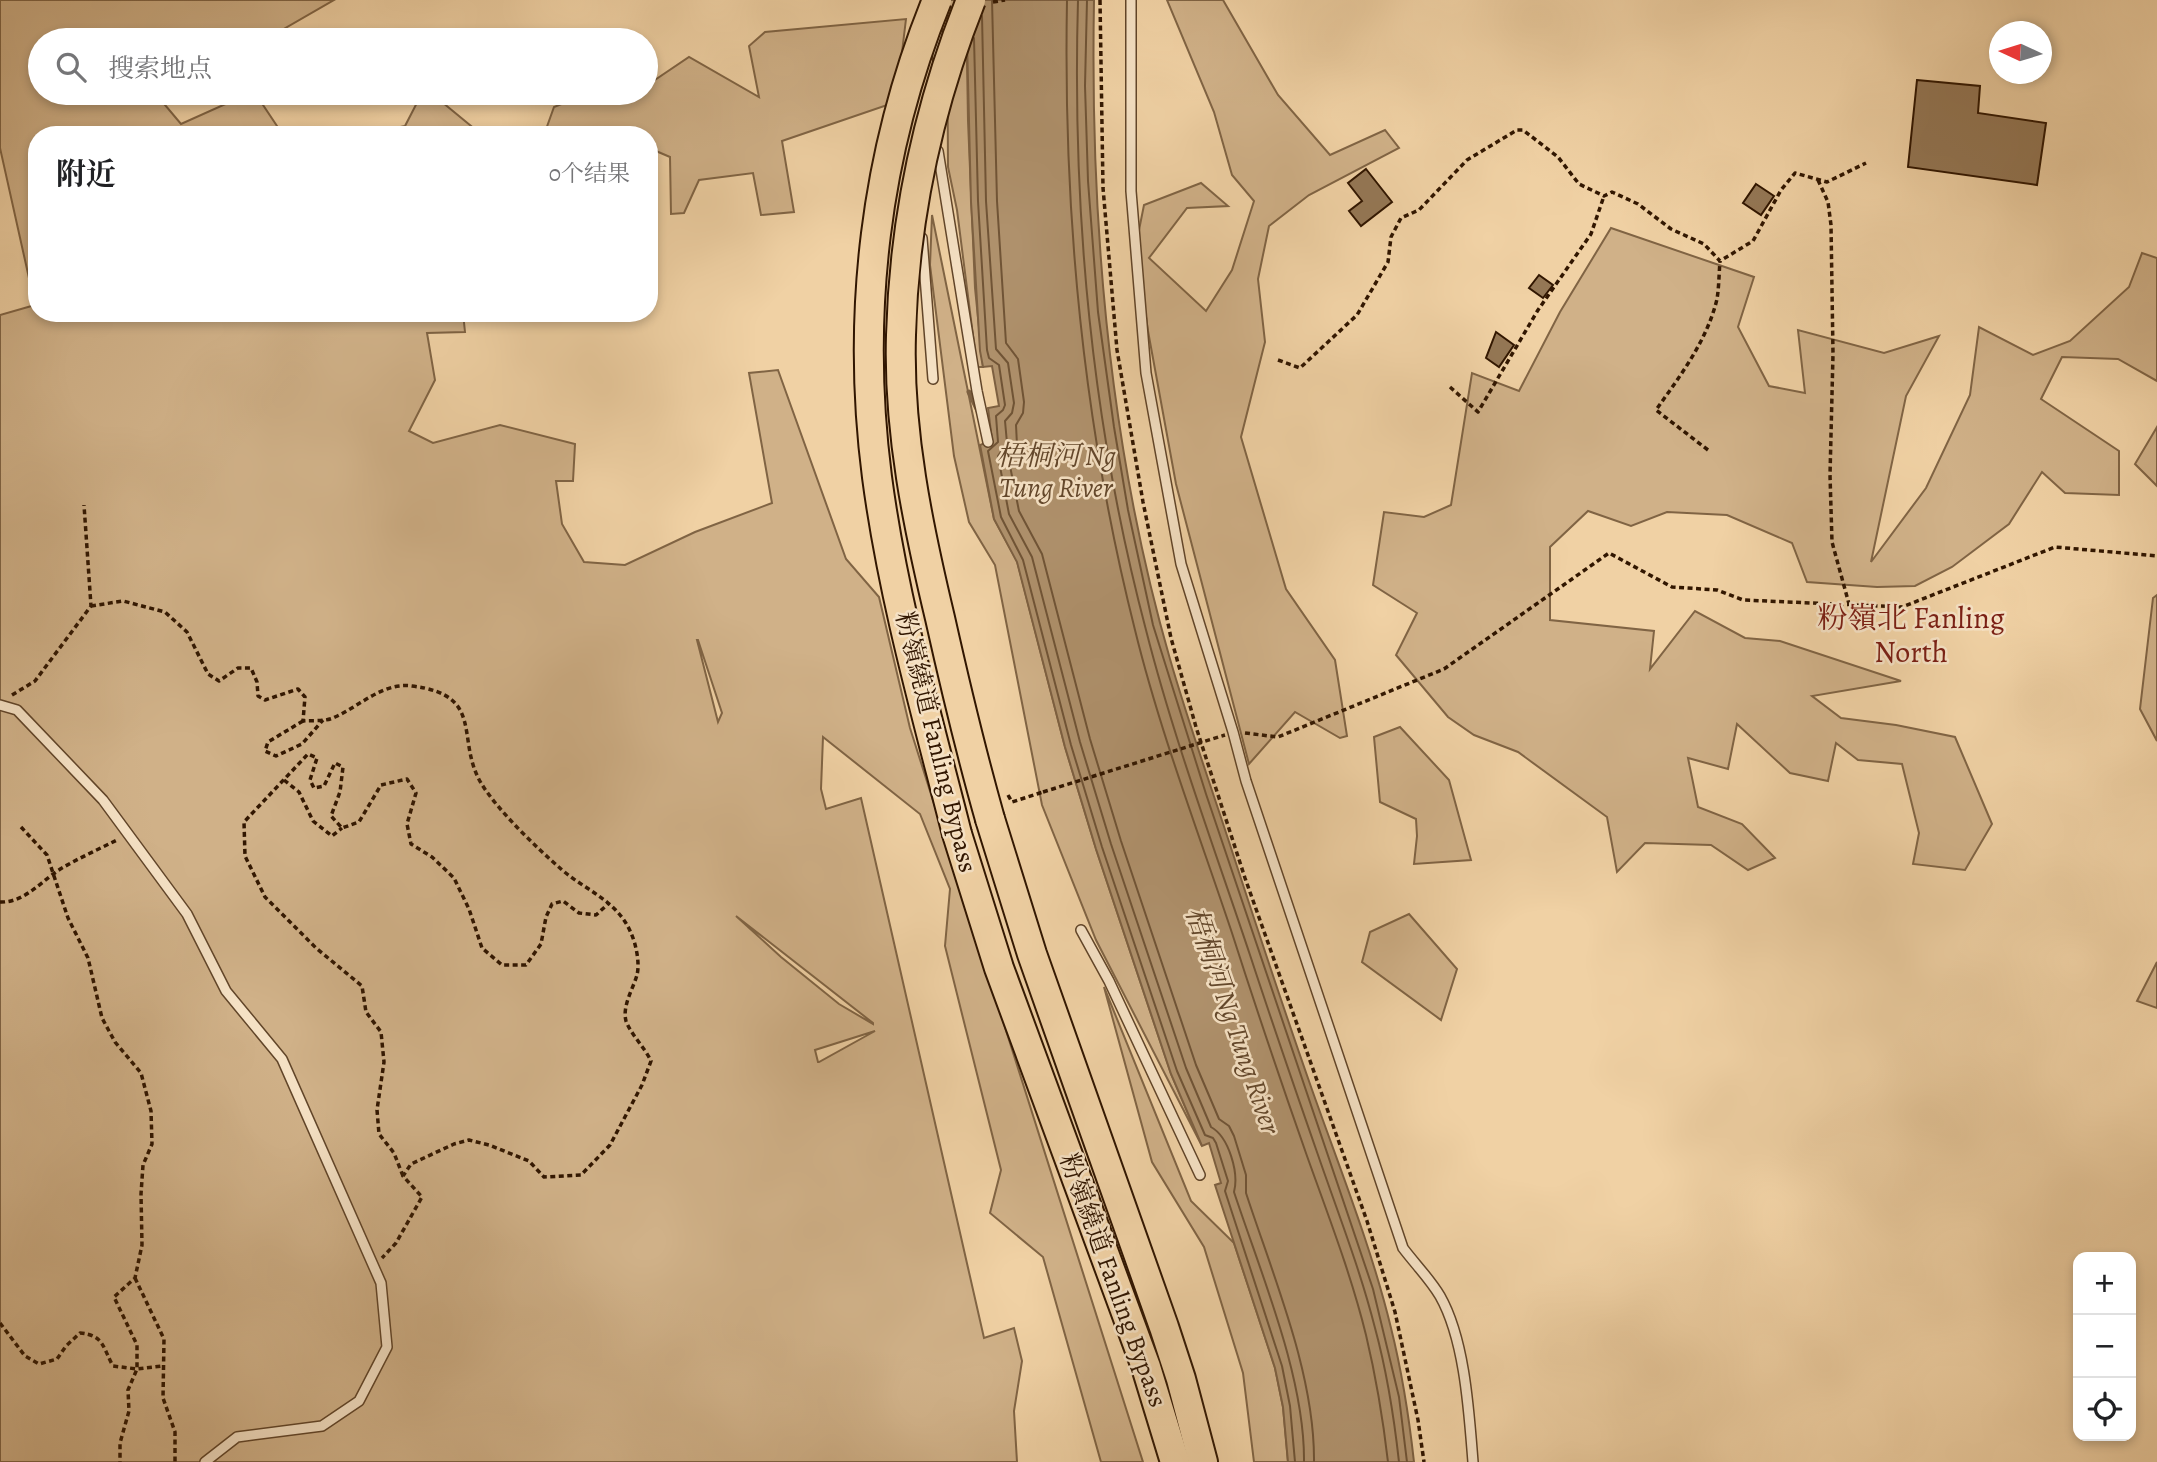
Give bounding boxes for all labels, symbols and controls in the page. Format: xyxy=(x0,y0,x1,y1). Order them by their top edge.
north arrow xyxy=(1989,21,2052,84)
search box xyxy=(28,28,658,105)
icon: search xyxy=(52,48,90,86)
text: 搜索地点 xyxy=(108,51,212,86)
text: 附近 xyxy=(56,154,116,194)
text: 0个结果 xyxy=(549,158,630,189)
water label: 梧桐河 Ng Tung River xyxy=(996,437,1117,507)
district label: 粉嶺北 Fanling North xyxy=(1817,598,2005,672)
street label: 粉嶺繞道 Fanling Bypass xyxy=(887,608,986,876)
water label: 梧桐河 Ng Tung River xyxy=(1176,902,1290,1140)
street label: 粉嶺繞道 Fanling Bypass xyxy=(1051,1149,1176,1412)
map controls xyxy=(2073,1252,2136,1441)
button: + xyxy=(2073,1252,2136,1315)
button: − xyxy=(2073,1315,2136,1378)
button: locate xyxy=(2073,1378,2136,1441)

